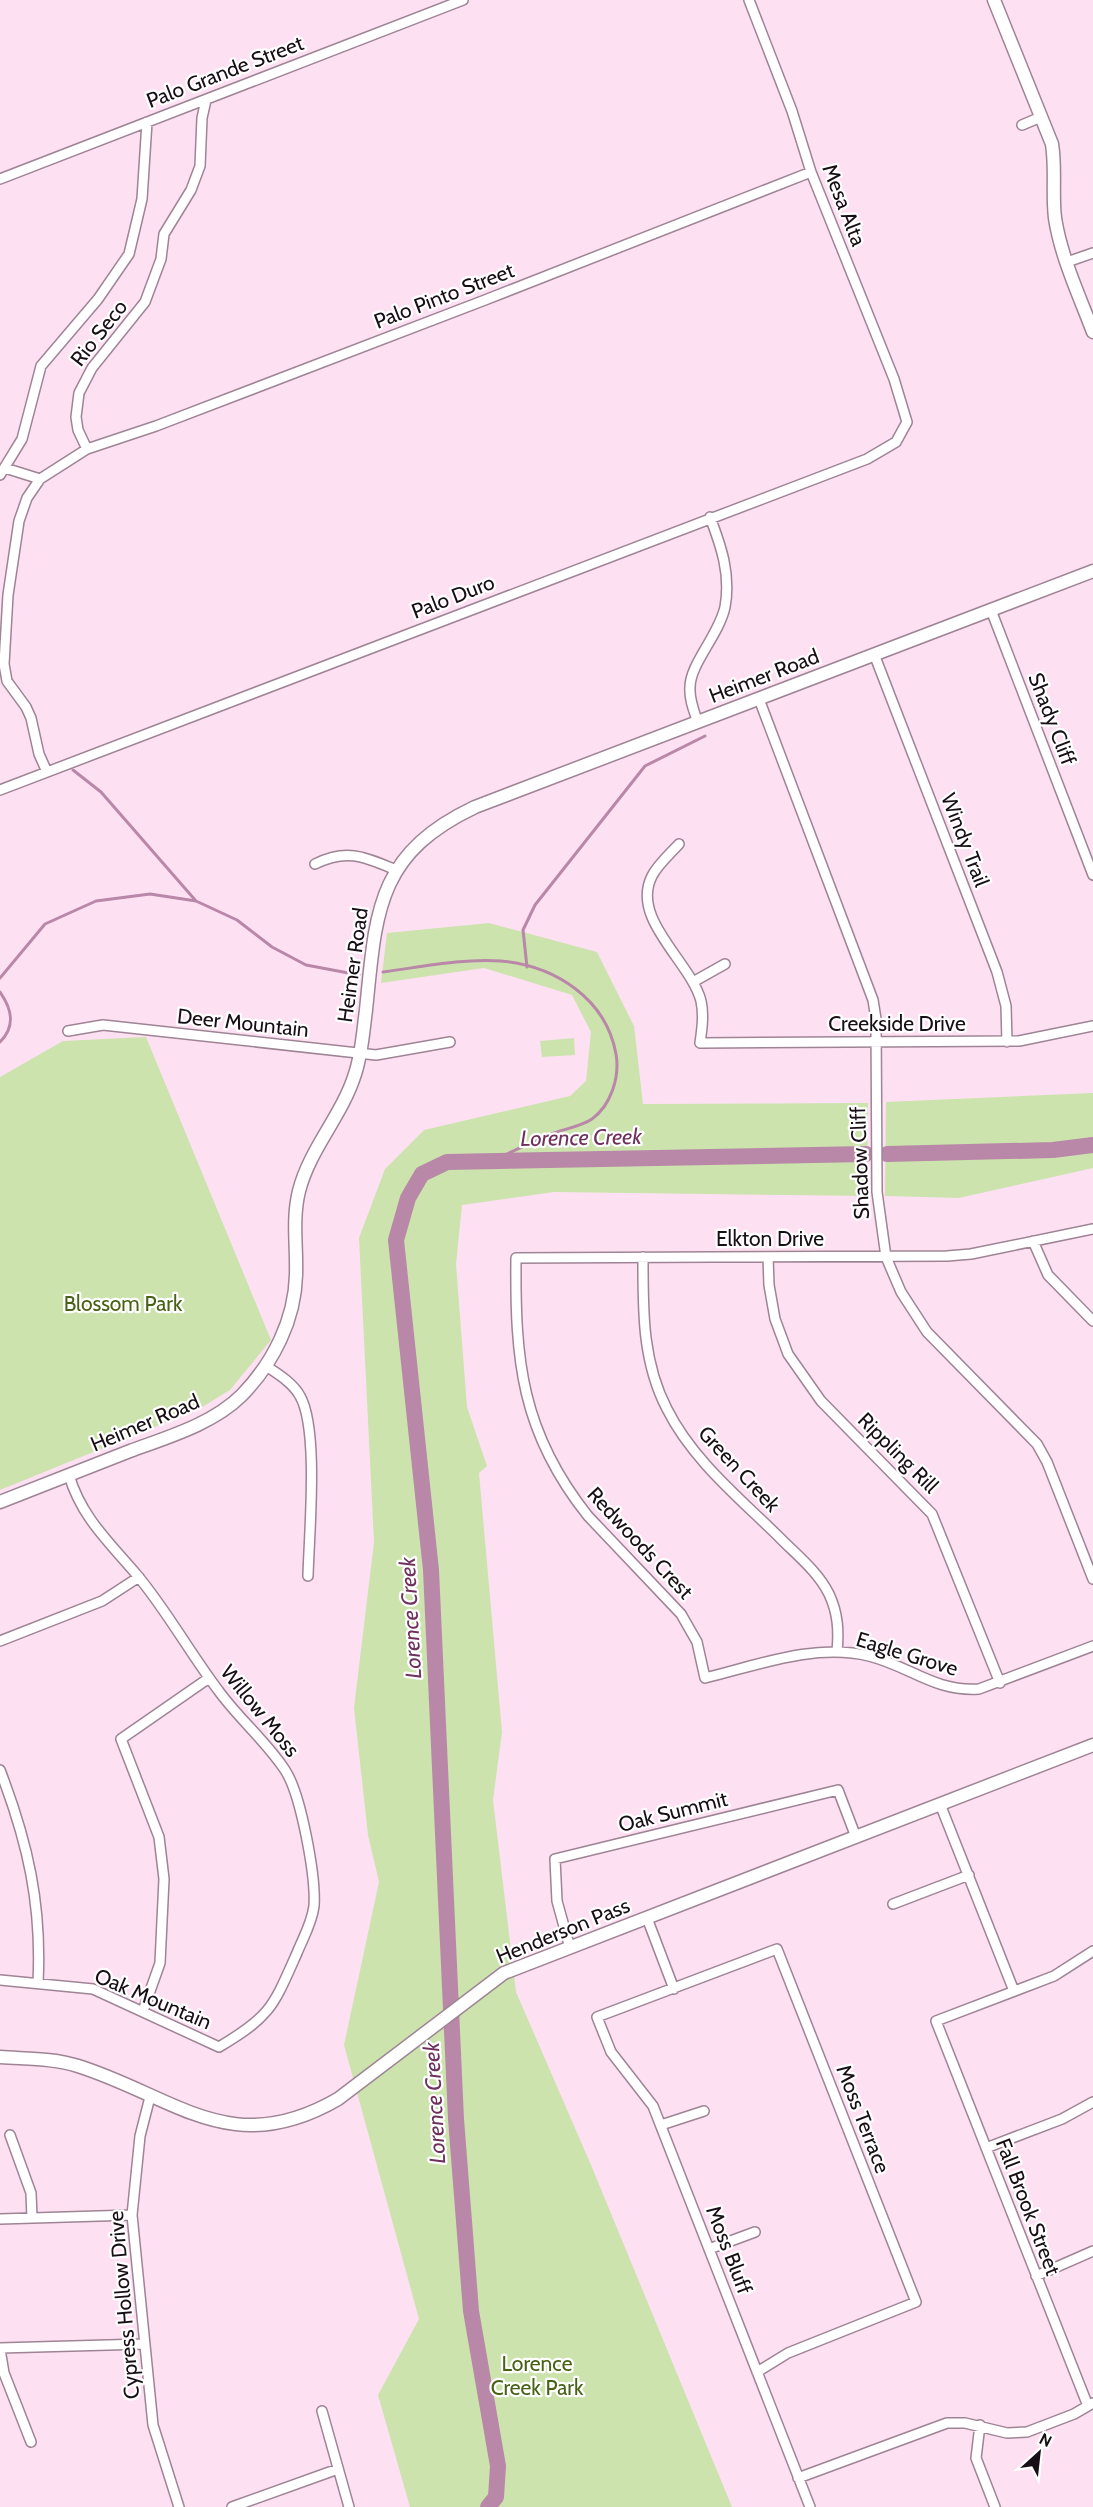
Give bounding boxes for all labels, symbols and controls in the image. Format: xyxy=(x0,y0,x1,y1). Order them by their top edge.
street label: Palo Grande Street xyxy=(143,30,307,113)
street label: Mesa Alta xyxy=(817,160,872,249)
street label: Palo Pinto Street xyxy=(370,257,517,334)
street label: Rio Seco xyxy=(65,295,132,371)
street label: Palo Duro xyxy=(408,569,498,624)
street label: Heimer Road xyxy=(705,643,822,708)
street label: Shady Cliff xyxy=(1023,669,1082,769)
street label: Windy Trail xyxy=(936,789,995,890)
street label: Heimer Road xyxy=(332,906,373,1024)
street label: Deer Mountain xyxy=(176,1003,310,1042)
street label: Creekside Drive xyxy=(828,1011,966,1036)
street label: Shadow Cliff xyxy=(845,1106,874,1220)
water label: Lorence Creek xyxy=(520,1123,643,1152)
street label: Elkton Drive xyxy=(716,1226,824,1251)
park label: Blossom Park xyxy=(64,1291,183,1316)
street label: Heimer Road xyxy=(87,1388,203,1457)
street label: Rippling Rill xyxy=(853,1407,944,1498)
street label: Green Creek xyxy=(693,1420,786,1517)
street label: Redwoods Crest xyxy=(582,1482,698,1604)
water label: Lorence Creek xyxy=(394,1556,427,1679)
street label: Eagle Grove xyxy=(853,1626,961,1681)
street label: Willow Moss xyxy=(216,1660,305,1762)
street label: Oak Summit xyxy=(616,1786,730,1837)
street label: Henderson Pass xyxy=(492,1892,634,1969)
street label: Oak Mountain xyxy=(91,1963,215,2034)
water label: Lorence Creek xyxy=(418,2041,451,2164)
street label: Moss Terrace xyxy=(831,2061,896,2177)
street label: Fall Brook Street xyxy=(991,2135,1066,2279)
street label: Moss Bluff xyxy=(701,2202,758,2298)
street label: Cypress Hollow Drive xyxy=(103,2210,144,2400)
park label: Lorence Creek Park xyxy=(491,2351,584,2400)
north arrow xyxy=(1009,2423,1069,2483)
text: N xyxy=(1036,2429,1055,2451)

